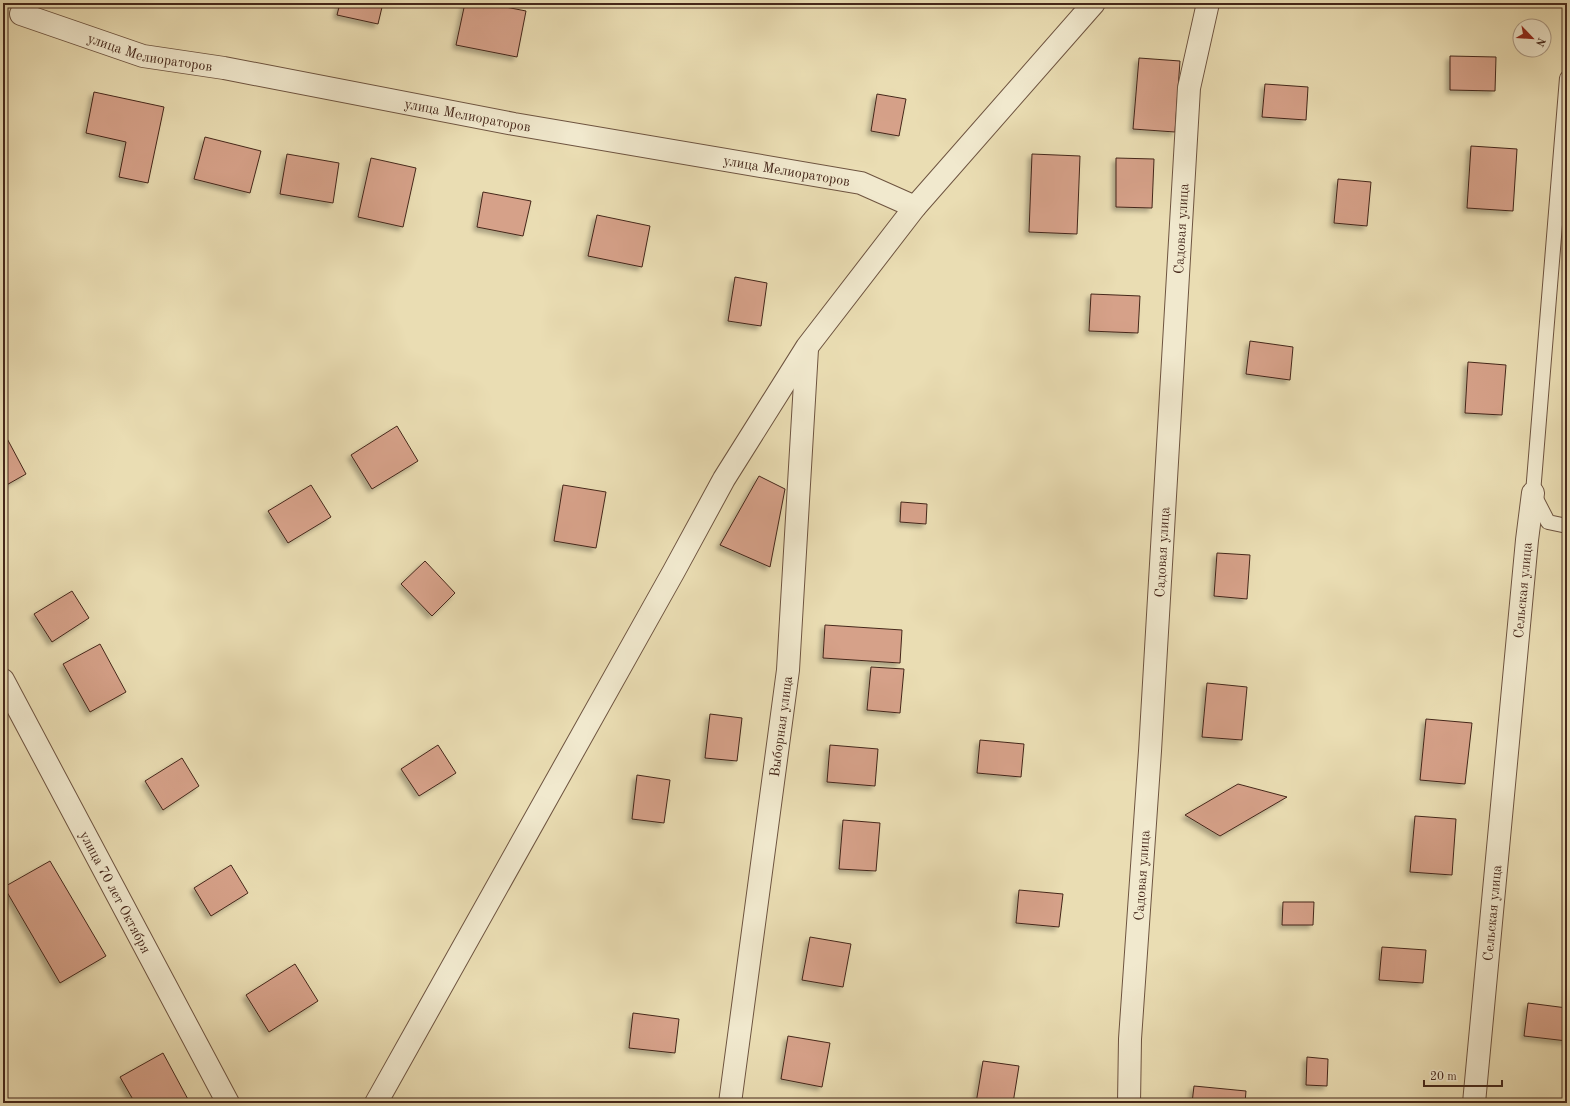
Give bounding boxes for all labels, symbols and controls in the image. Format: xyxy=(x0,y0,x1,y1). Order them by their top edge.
north arrow xyxy=(1512,18,1552,58)
street label: улица Мелиораторов xyxy=(85,31,213,74)
text: N xyxy=(1533,35,1546,48)
street label: улица Мелиораторов xyxy=(403,97,532,135)
street label: улица Мелиораторов xyxy=(722,154,851,189)
street label: Садовая улица xyxy=(1172,183,1191,274)
street label: Садовая улица xyxy=(1153,506,1172,598)
street label: Сельская улица xyxy=(1512,542,1535,639)
street label: Выборная улица xyxy=(768,675,795,778)
street label: улица 70 лет Октября xyxy=(77,829,153,956)
street label: Садовая улица xyxy=(1132,830,1152,921)
street label: Сельская улица xyxy=(1481,864,1504,962)
scale bar xyxy=(1424,1062,1502,1088)
text: 20 m xyxy=(1430,1071,1457,1083)

